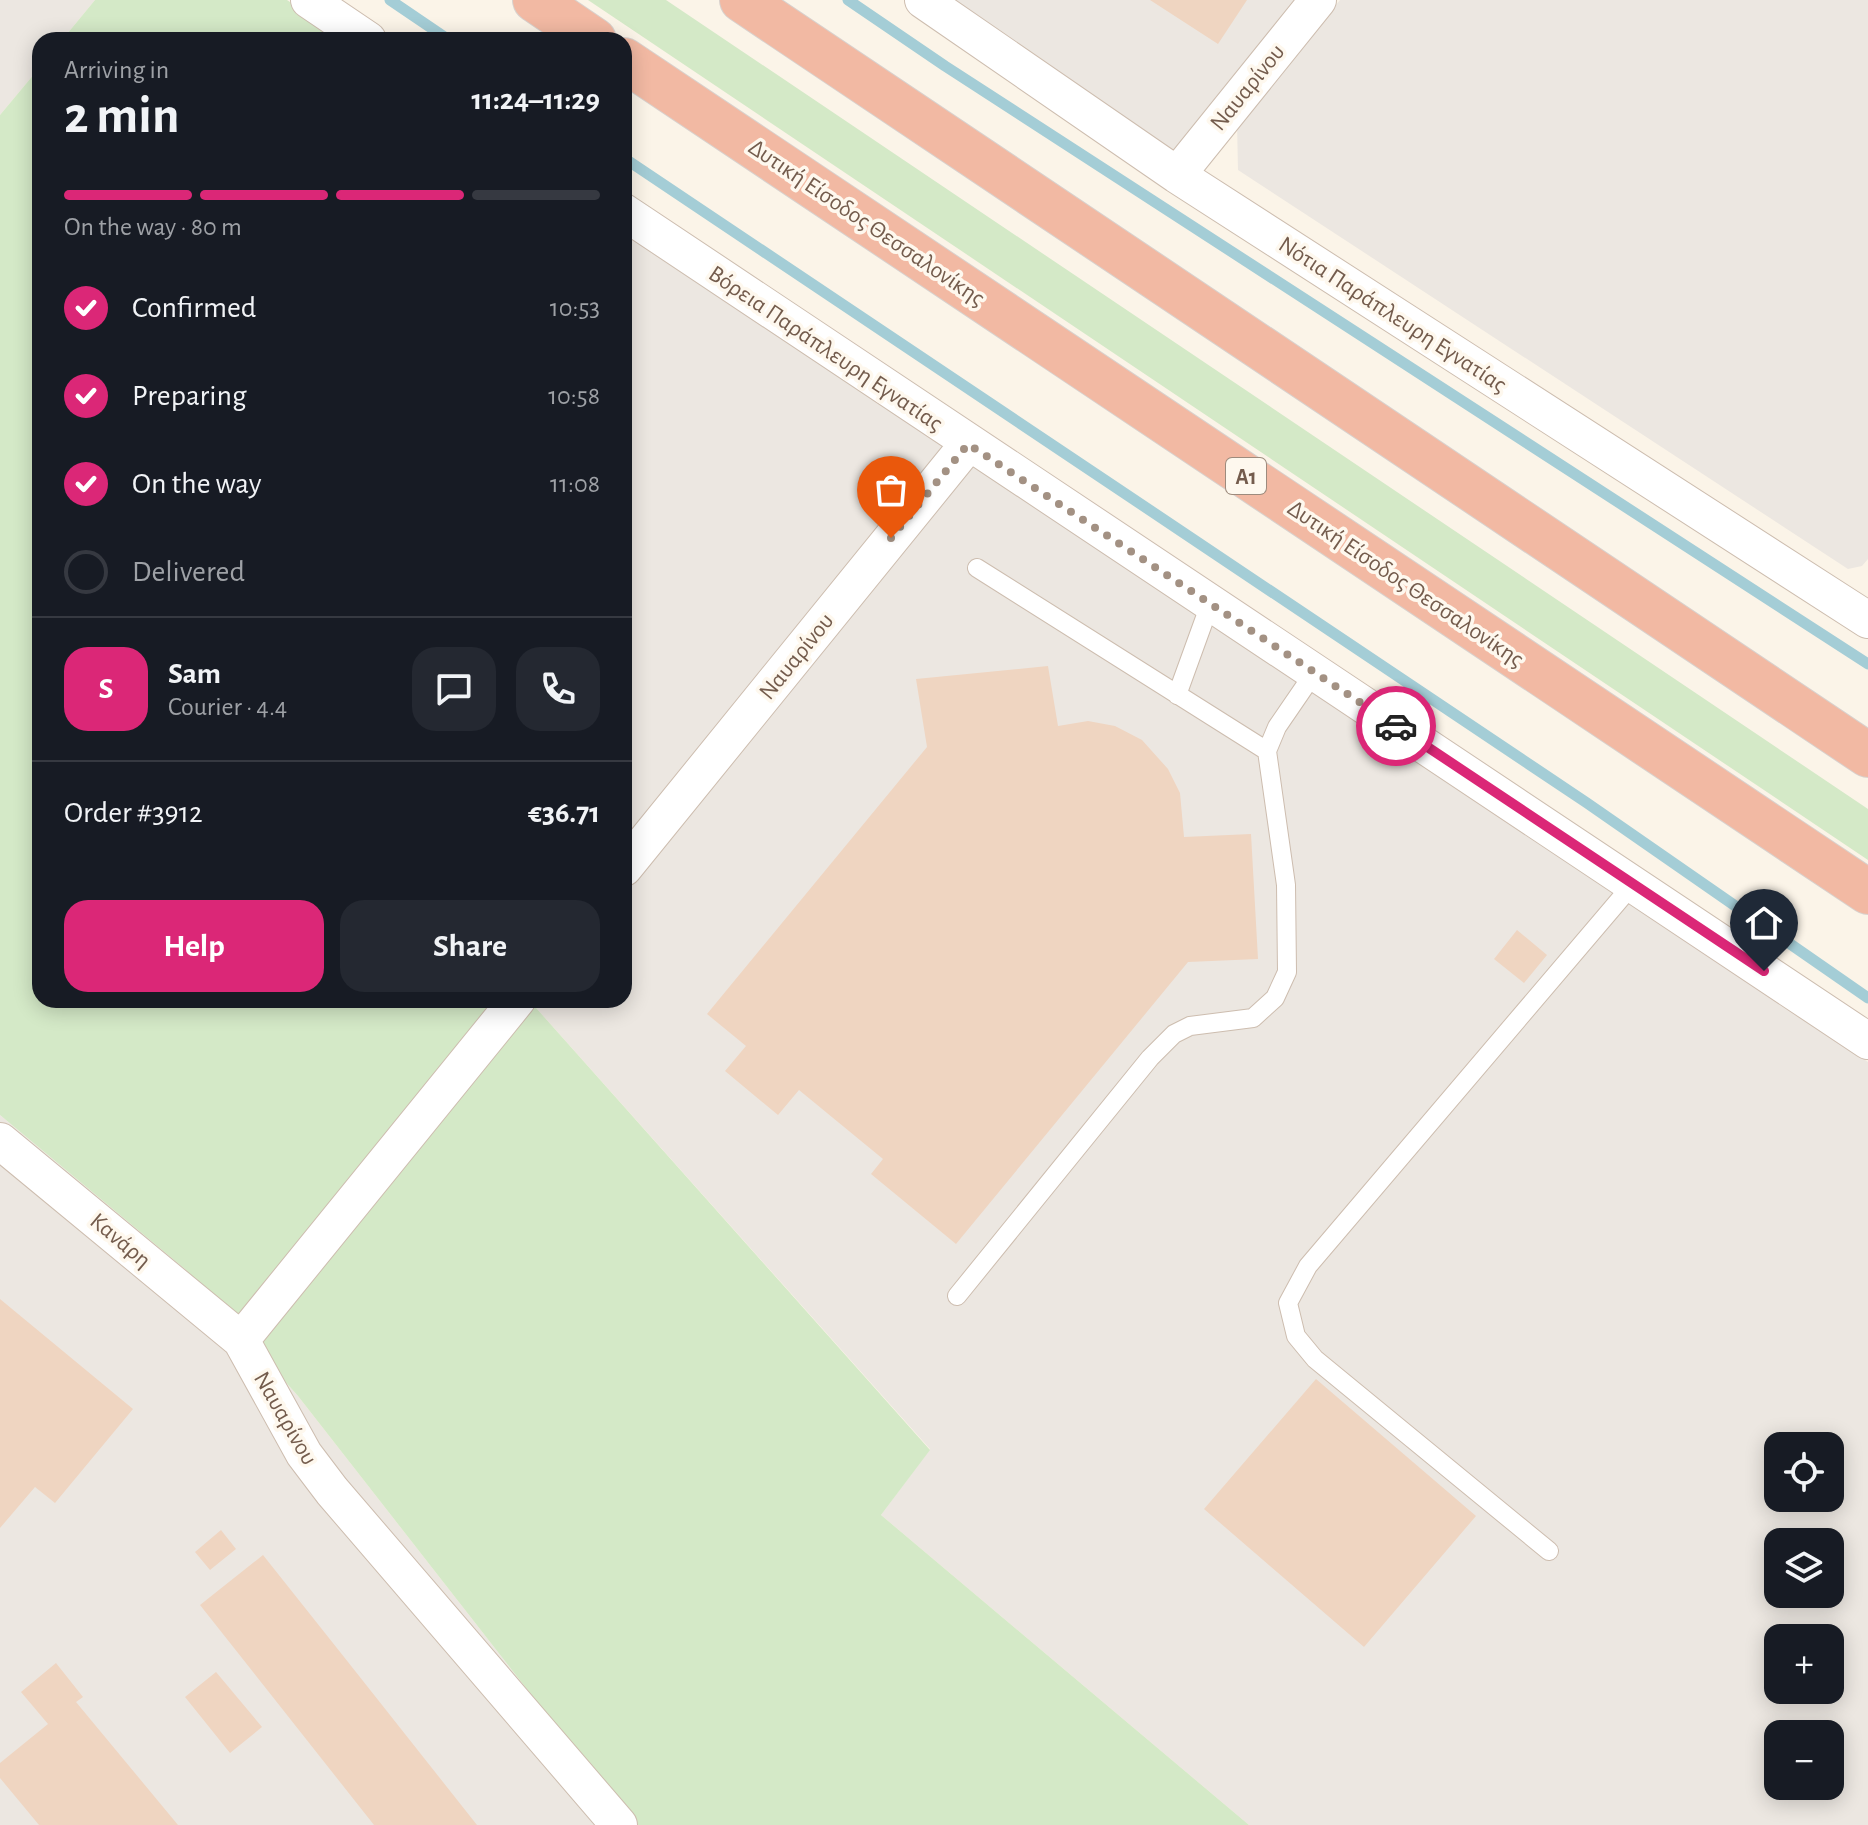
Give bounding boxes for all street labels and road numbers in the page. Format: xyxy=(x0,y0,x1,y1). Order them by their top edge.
street label: Ναυαρίνου xyxy=(1206,40,1290,135)
street label: Δυτική Είσοδος Θεσσαλονίκης xyxy=(744,135,989,311)
street label: Νότια Παράπλευρη Εγνατίας xyxy=(1274,232,1511,397)
street label: Βόρεια Παράπλευρη Εγνατίας xyxy=(704,262,947,436)
road number: Α1 xyxy=(1226,458,1266,494)
street label: Δυτική Είσοδος Θεσσαλονίκης xyxy=(1283,496,1528,672)
street label: Ναυαρίνου xyxy=(755,609,839,704)
street label: Κανάρη xyxy=(85,1209,155,1273)
street label: Ναυαρίνου xyxy=(249,1368,321,1469)

